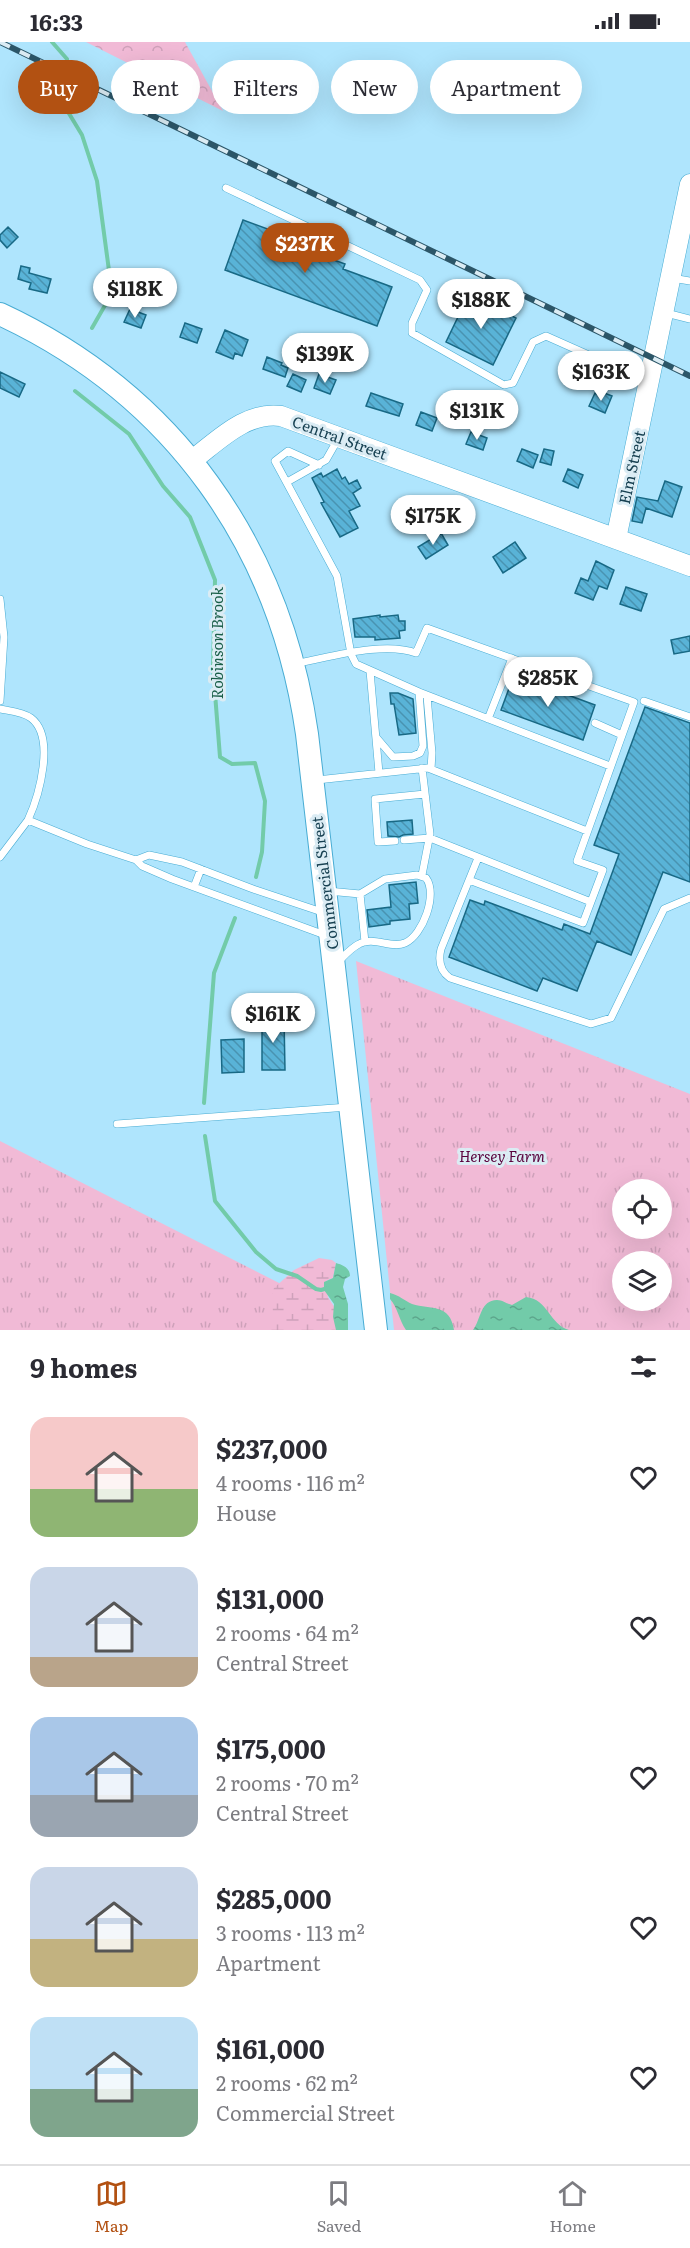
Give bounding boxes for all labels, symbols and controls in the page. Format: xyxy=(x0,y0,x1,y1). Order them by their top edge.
text: 16:33 xyxy=(30,5,83,38)
chip: Buy xyxy=(18,60,99,114)
chip: Rent xyxy=(111,60,200,114)
chip: Filters xyxy=(212,60,319,114)
chip: New xyxy=(331,60,418,114)
chip: Apartment xyxy=(430,60,582,114)
pin: $237K xyxy=(263,223,347,274)
text: $237K xyxy=(275,227,335,257)
pin: $118K xyxy=(93,268,177,319)
text: $118K xyxy=(107,272,163,302)
pin: $188K xyxy=(439,279,523,330)
text: $188K xyxy=(451,283,511,313)
pin: $139K xyxy=(283,333,367,384)
text: $139K xyxy=(296,337,354,367)
pin: $163K xyxy=(559,351,643,402)
text: $163K xyxy=(572,355,630,385)
pin: $131K xyxy=(435,390,519,441)
text: $131K xyxy=(449,394,505,424)
street label: Central Street xyxy=(289,409,391,465)
street label: Elm Street xyxy=(612,428,650,506)
pin: $175K xyxy=(391,495,475,546)
text: $175K xyxy=(405,499,461,529)
water label: Robinson Brook xyxy=(204,587,228,699)
pin: $285K xyxy=(506,657,590,708)
text: $285K xyxy=(518,661,578,691)
street label: Commercial Street xyxy=(304,815,344,951)
pin: $161K xyxy=(231,993,315,1044)
text: $161K xyxy=(245,997,301,1027)
park label: Hersey Farm xyxy=(459,1144,545,1167)
map controls xyxy=(612,1179,672,1311)
button: locate xyxy=(612,1179,672,1239)
button: layers xyxy=(612,1251,672,1311)
text: 9 homes xyxy=(30,1347,137,1386)
icon: filters xyxy=(627,1350,660,1383)
text: $237,000 xyxy=(216,1428,327,1467)
icon: home xyxy=(78,1441,150,1513)
icon: heart xyxy=(627,1461,660,1494)
text: 4 rooms · 116 m² xyxy=(216,1467,365,1497)
text: House xyxy=(216,1497,276,1527)
text: $131,000 xyxy=(216,1578,324,1617)
icon: home xyxy=(78,1591,150,1663)
icon: heart xyxy=(627,1611,660,1644)
text: 2 rooms · 64 m² xyxy=(216,1617,359,1647)
text: Central Street xyxy=(216,1647,349,1677)
text: $175,000 xyxy=(216,1728,326,1767)
icon: home xyxy=(78,1741,150,1813)
icon: heart xyxy=(627,1761,660,1794)
text: 2 rooms · 70 m² xyxy=(216,1767,359,1797)
text: Central Street xyxy=(216,1797,349,1827)
text: $285,000 xyxy=(216,1878,331,1917)
icon: home xyxy=(78,1891,150,1963)
icon: heart xyxy=(627,1911,660,1944)
text: 3 rooms · 113 m² xyxy=(216,1917,365,1947)
text: Apartment xyxy=(216,1947,321,1977)
text: $161,000 xyxy=(216,2028,325,2067)
icon: home xyxy=(78,2041,150,2113)
icon: heart xyxy=(627,2061,660,2094)
text: 2 rooms · 62 m² xyxy=(216,2067,358,2097)
text: Commercial Street xyxy=(216,2097,395,2127)
tab: Map xyxy=(94,2177,128,2237)
tab: Saved xyxy=(317,2177,361,2237)
tab: Home xyxy=(550,2177,596,2237)

